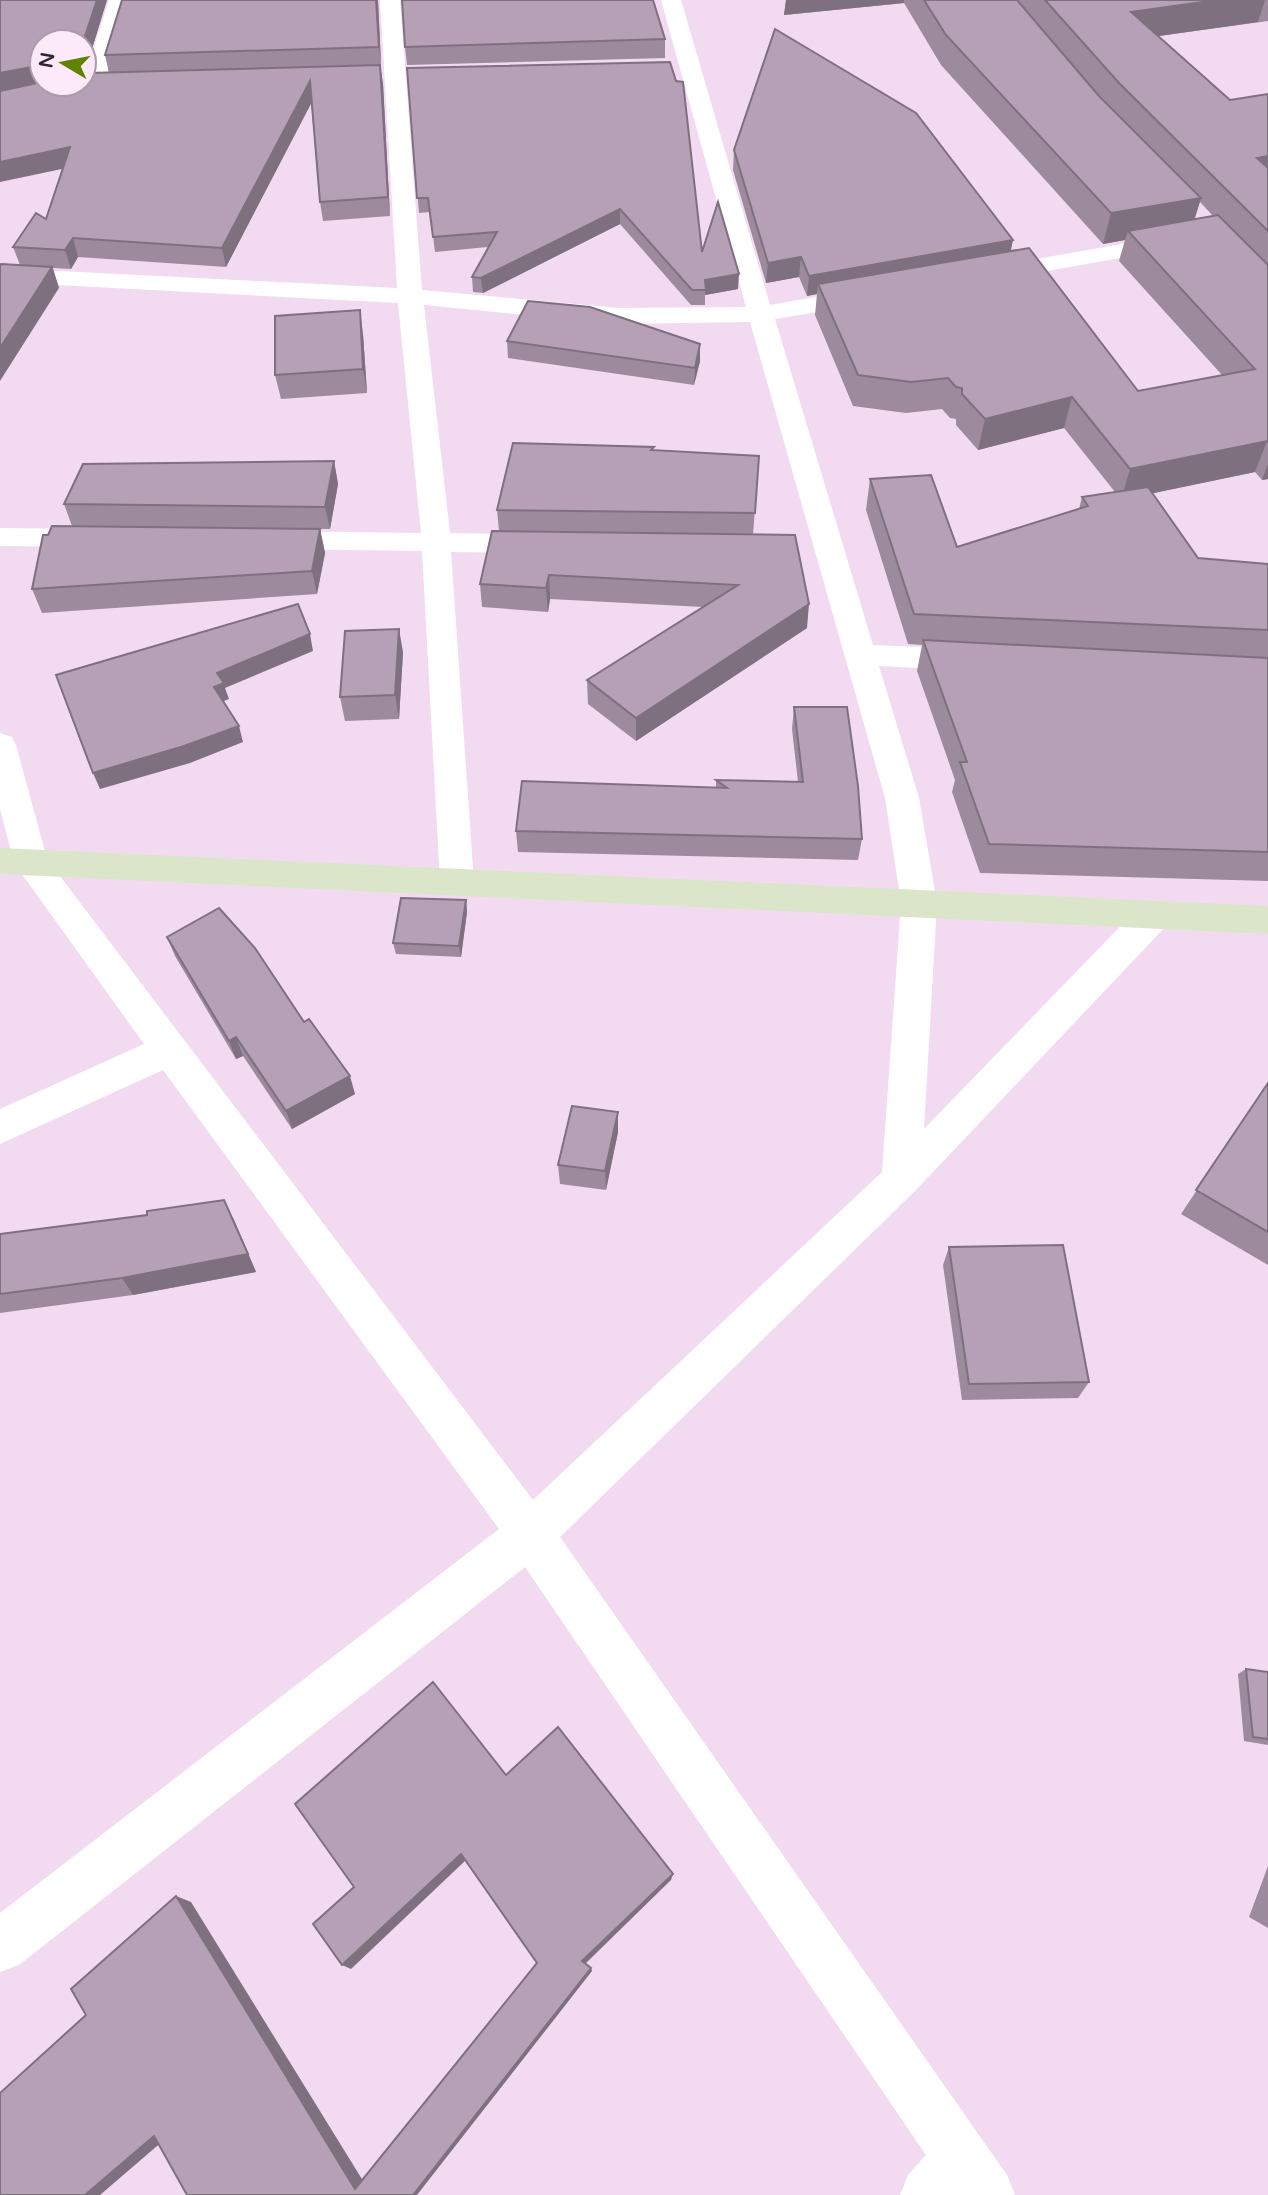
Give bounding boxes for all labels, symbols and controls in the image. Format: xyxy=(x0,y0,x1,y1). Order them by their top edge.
north arrow xyxy=(28,28,98,98)
text: N xyxy=(35,51,59,70)

